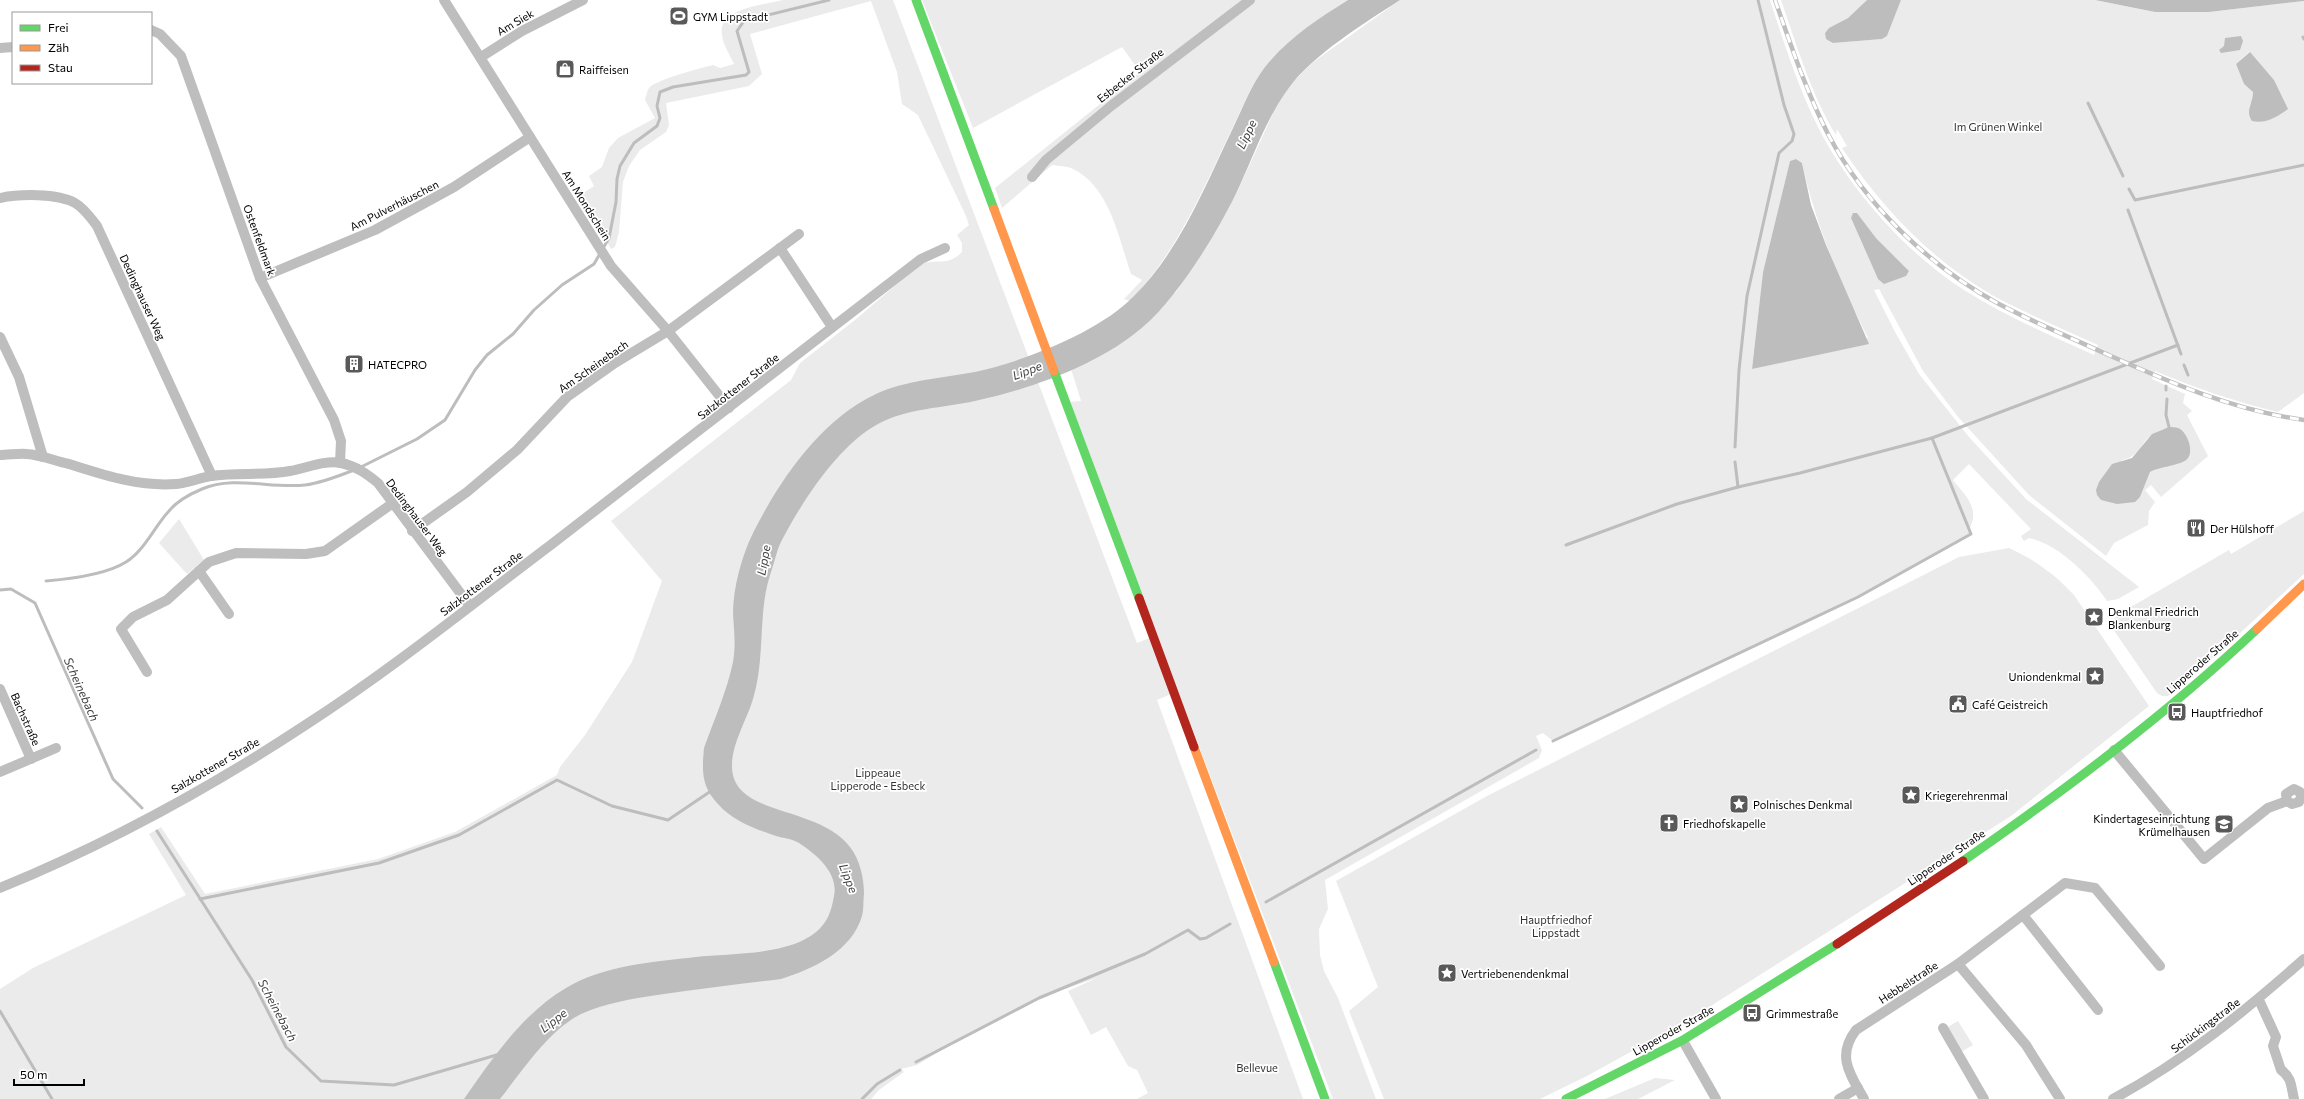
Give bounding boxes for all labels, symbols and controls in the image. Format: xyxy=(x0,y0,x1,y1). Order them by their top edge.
sports icon: GYM Lippstadt xyxy=(668,5,690,27)
street label: Am Siek xyxy=(494,6,536,38)
place label: GYM Lippstadt xyxy=(693,10,769,23)
legend xyxy=(12,12,152,84)
text: Frei xyxy=(48,20,69,34)
text: Zäh xyxy=(48,40,69,54)
street label: Esbecker Straße xyxy=(1094,45,1166,105)
shop icon: Raiffeisen xyxy=(554,58,576,80)
text: Stau xyxy=(48,60,73,74)
place label: Raiffeisen xyxy=(579,63,629,76)
water label: Lippe xyxy=(1233,117,1259,151)
park label: Im Grünen Winkel xyxy=(1954,120,2042,133)
street label: Am Mondschein xyxy=(560,167,614,243)
street label: Am Pulverhäuschen xyxy=(347,177,441,233)
street label: Ostenfeldmark xyxy=(241,202,279,278)
street label: Dedinghauser Weg xyxy=(117,252,169,342)
street label: Am Scheinebach xyxy=(556,337,630,395)
street label: Salzkottener Straße xyxy=(695,350,781,422)
building icon: HATECPRO xyxy=(343,353,365,375)
place label: HATECPRO xyxy=(368,358,427,371)
water label: Lippe xyxy=(1010,358,1044,382)
street label: Dedinghauser Weg xyxy=(384,476,450,558)
restaurant icon: Der Hülshoff xyxy=(2185,517,2207,539)
place label: Der Hülshoff xyxy=(2210,522,2274,535)
water label: Lippe xyxy=(753,543,773,576)
street label: Salzkottener Straße xyxy=(437,548,525,618)
place label: Denkmal Friedrich Blankenburg xyxy=(2108,605,2199,631)
place icon: Denkmal Friedrich Blankenburg xyxy=(2083,606,2105,628)
street label: Lipperoder Straße xyxy=(2163,626,2241,696)
water label: Scheinebach xyxy=(62,655,102,723)
place icon: Uniondenkmal xyxy=(2084,665,2106,687)
place label: Uniondenkmal xyxy=(2008,670,2081,683)
street label: Bachstraße xyxy=(9,691,44,748)
public building icon: Café Geistreich xyxy=(1947,693,1969,715)
place label: Café Geistreich xyxy=(1972,698,2048,711)
bus stop icon: Hauptfriedhof xyxy=(2166,701,2188,723)
place label: Hauptfriedhof xyxy=(2191,706,2264,719)
street label: Salzkottener Straße xyxy=(169,734,261,795)
park label: Lippeaue Lipperode - Esbeck xyxy=(831,766,926,792)
place icon: Kriegerehrenmal xyxy=(1900,784,1922,806)
place label: Kriegerehrenmal xyxy=(1925,789,2008,802)
place icon: Polnisches Denkmal xyxy=(1728,793,1750,815)
place label: Polnisches Denkmal xyxy=(1753,798,1852,811)
church icon: Friedhofskapelle xyxy=(1658,812,1680,834)
place label: Kindertageseinrichtung Krümelhausen xyxy=(2093,812,2210,838)
school or university icon: Kindertageseinrichtung Krümelhausen xyxy=(2213,813,2235,835)
place label: Friedhofskapelle xyxy=(1683,817,1766,830)
street label: Lipperoder Straße xyxy=(1905,826,1987,888)
water label: Lippe xyxy=(837,861,861,895)
park label: Hauptfriedhof Lippstadt xyxy=(1520,913,1593,939)
street label: Hebbelstraße xyxy=(1876,958,1940,1006)
place icon: Vertriebenendenkmal xyxy=(1436,962,1458,984)
place label: Vertriebenendenkmal xyxy=(1461,967,1569,980)
water label: Scheinebach xyxy=(256,976,300,1044)
street label: Schückingstraße xyxy=(2168,995,2242,1055)
street label: Lipperoder Straße xyxy=(1630,1002,1716,1058)
bus stop icon: Grimmestraße xyxy=(1741,1002,1763,1024)
water label: Lippe xyxy=(537,1005,570,1035)
place label: Grimmestraße xyxy=(1766,1007,1838,1020)
scale bar xyxy=(14,1061,84,1087)
park label: Bellevue xyxy=(1236,1061,1278,1074)
text: 50 m xyxy=(20,1067,48,1081)

